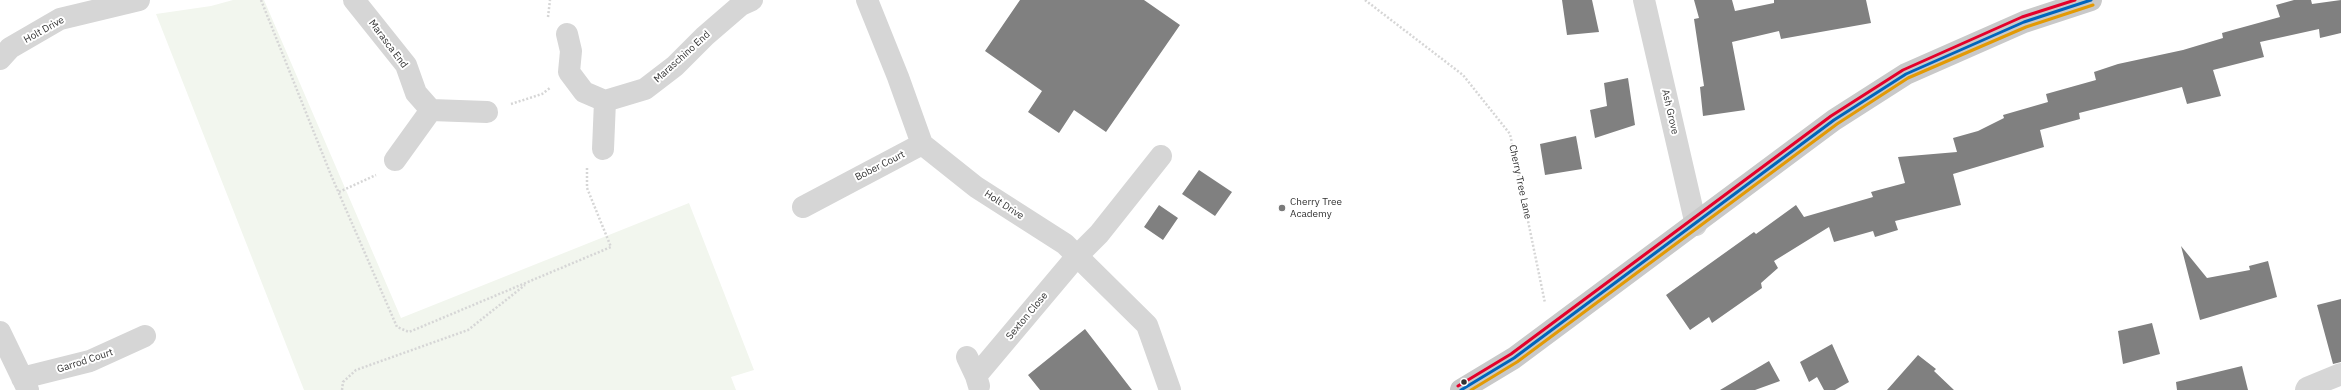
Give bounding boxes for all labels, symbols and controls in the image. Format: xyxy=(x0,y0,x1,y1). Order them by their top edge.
street label: Holt Drive xyxy=(22,14,66,46)
street label: Marasca End xyxy=(366,17,410,71)
street label: Maraschino End xyxy=(651,29,713,85)
street label: Ash Grove xyxy=(1659,88,1681,136)
street label: Cherry Tree Lane xyxy=(1506,144,1534,220)
street label: Bober Court xyxy=(853,148,907,184)
street label: Holt Drive xyxy=(982,188,1026,222)
place label: Cherry Tree Academy xyxy=(1290,196,1342,220)
marker: Cherry Tree Academy xyxy=(1277,203,1287,213)
street label: Sexton Close xyxy=(1004,290,1050,342)
street label: Garrod Court xyxy=(56,346,114,376)
unlabelled marker xyxy=(1459,377,1469,387)

